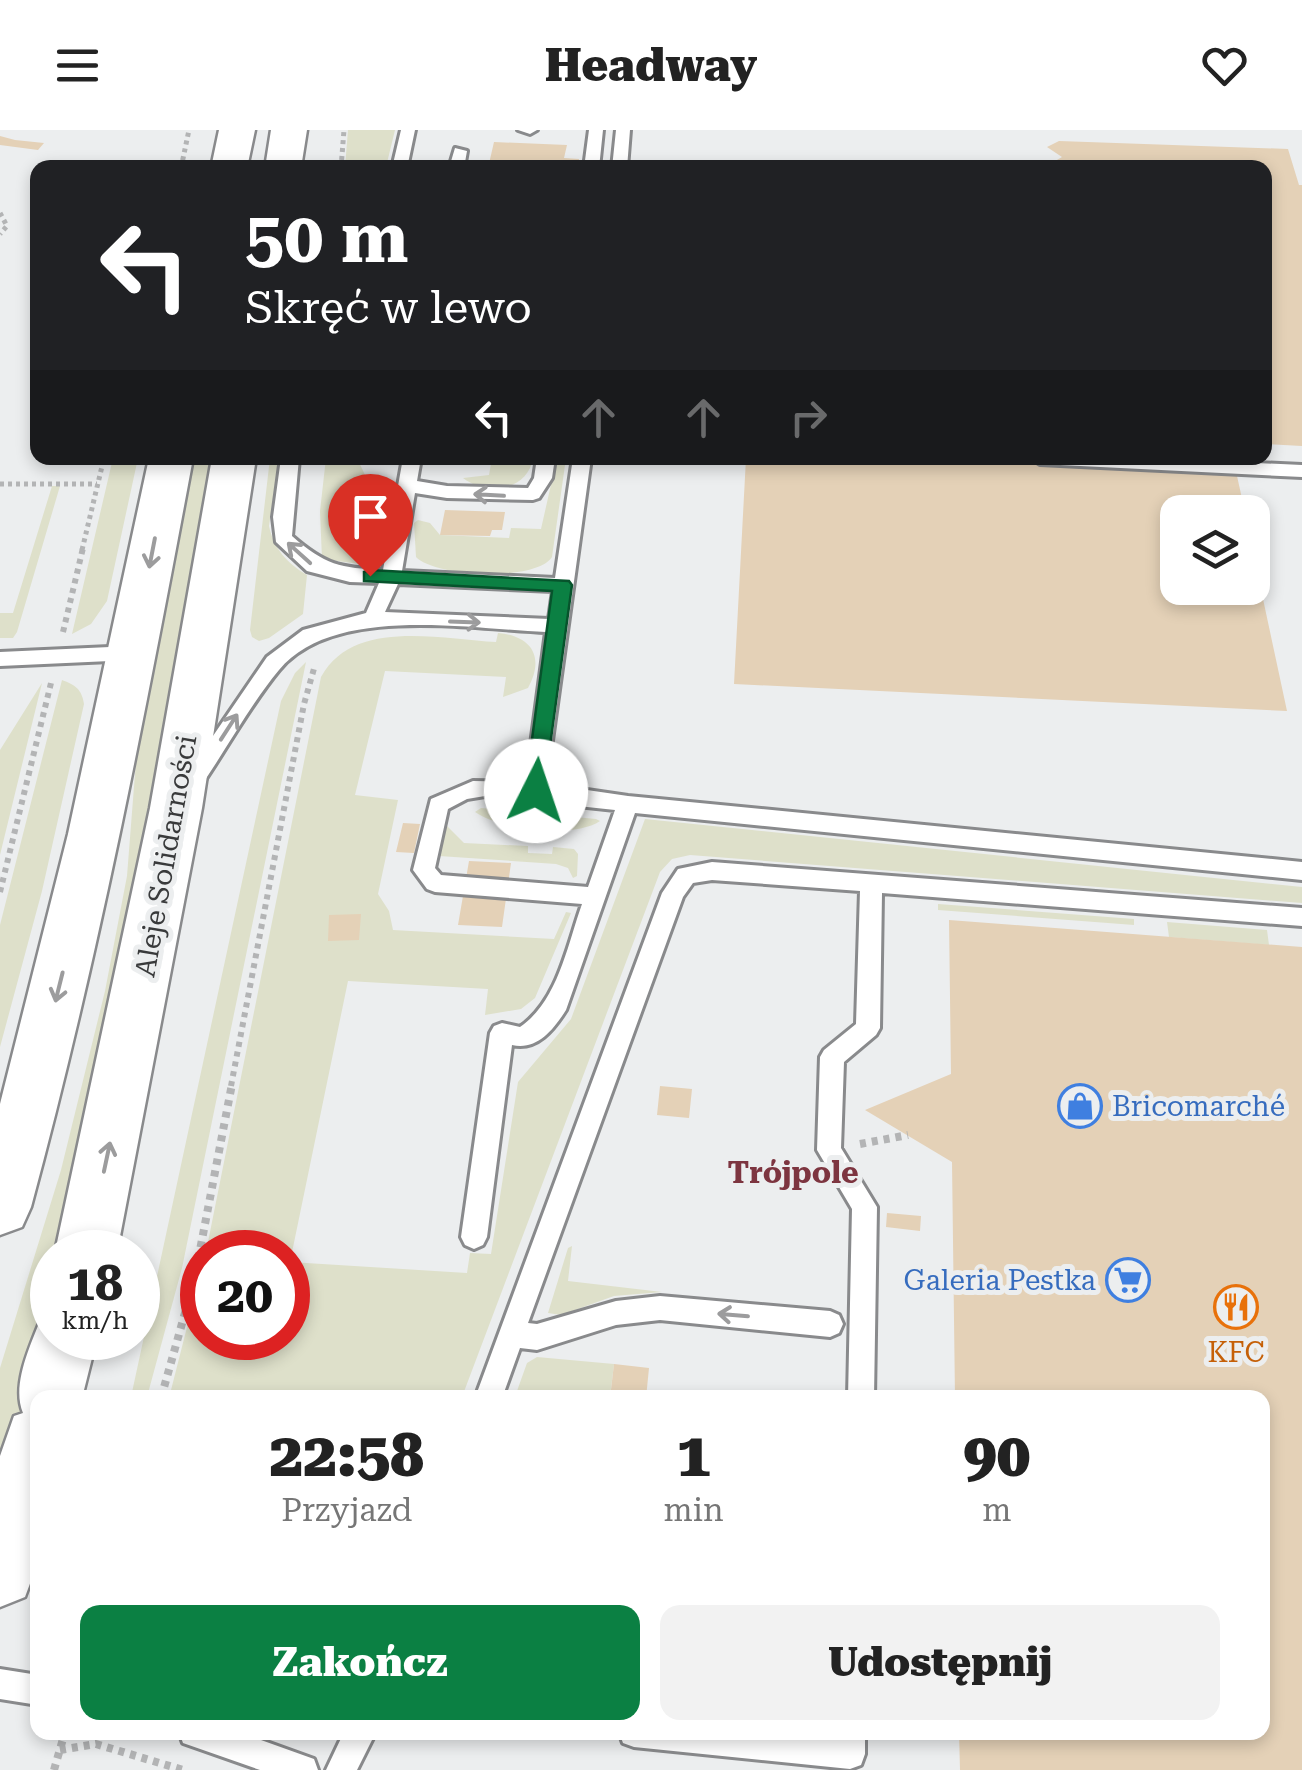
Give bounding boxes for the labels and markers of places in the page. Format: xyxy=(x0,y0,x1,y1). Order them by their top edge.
pin xyxy=(328,474,413,577)
shop icon: Bricomarché xyxy=(1057,1083,1103,1129)
place label: Bricomarché xyxy=(1112,1090,1285,1123)
supermarket icon: Galeria Pestka xyxy=(1105,1257,1151,1303)
place label: Galeria Pestka xyxy=(903,1264,1096,1297)
restaurant icon: KFC xyxy=(1213,1284,1259,1330)
place label: KFC xyxy=(1207,1336,1265,1369)

